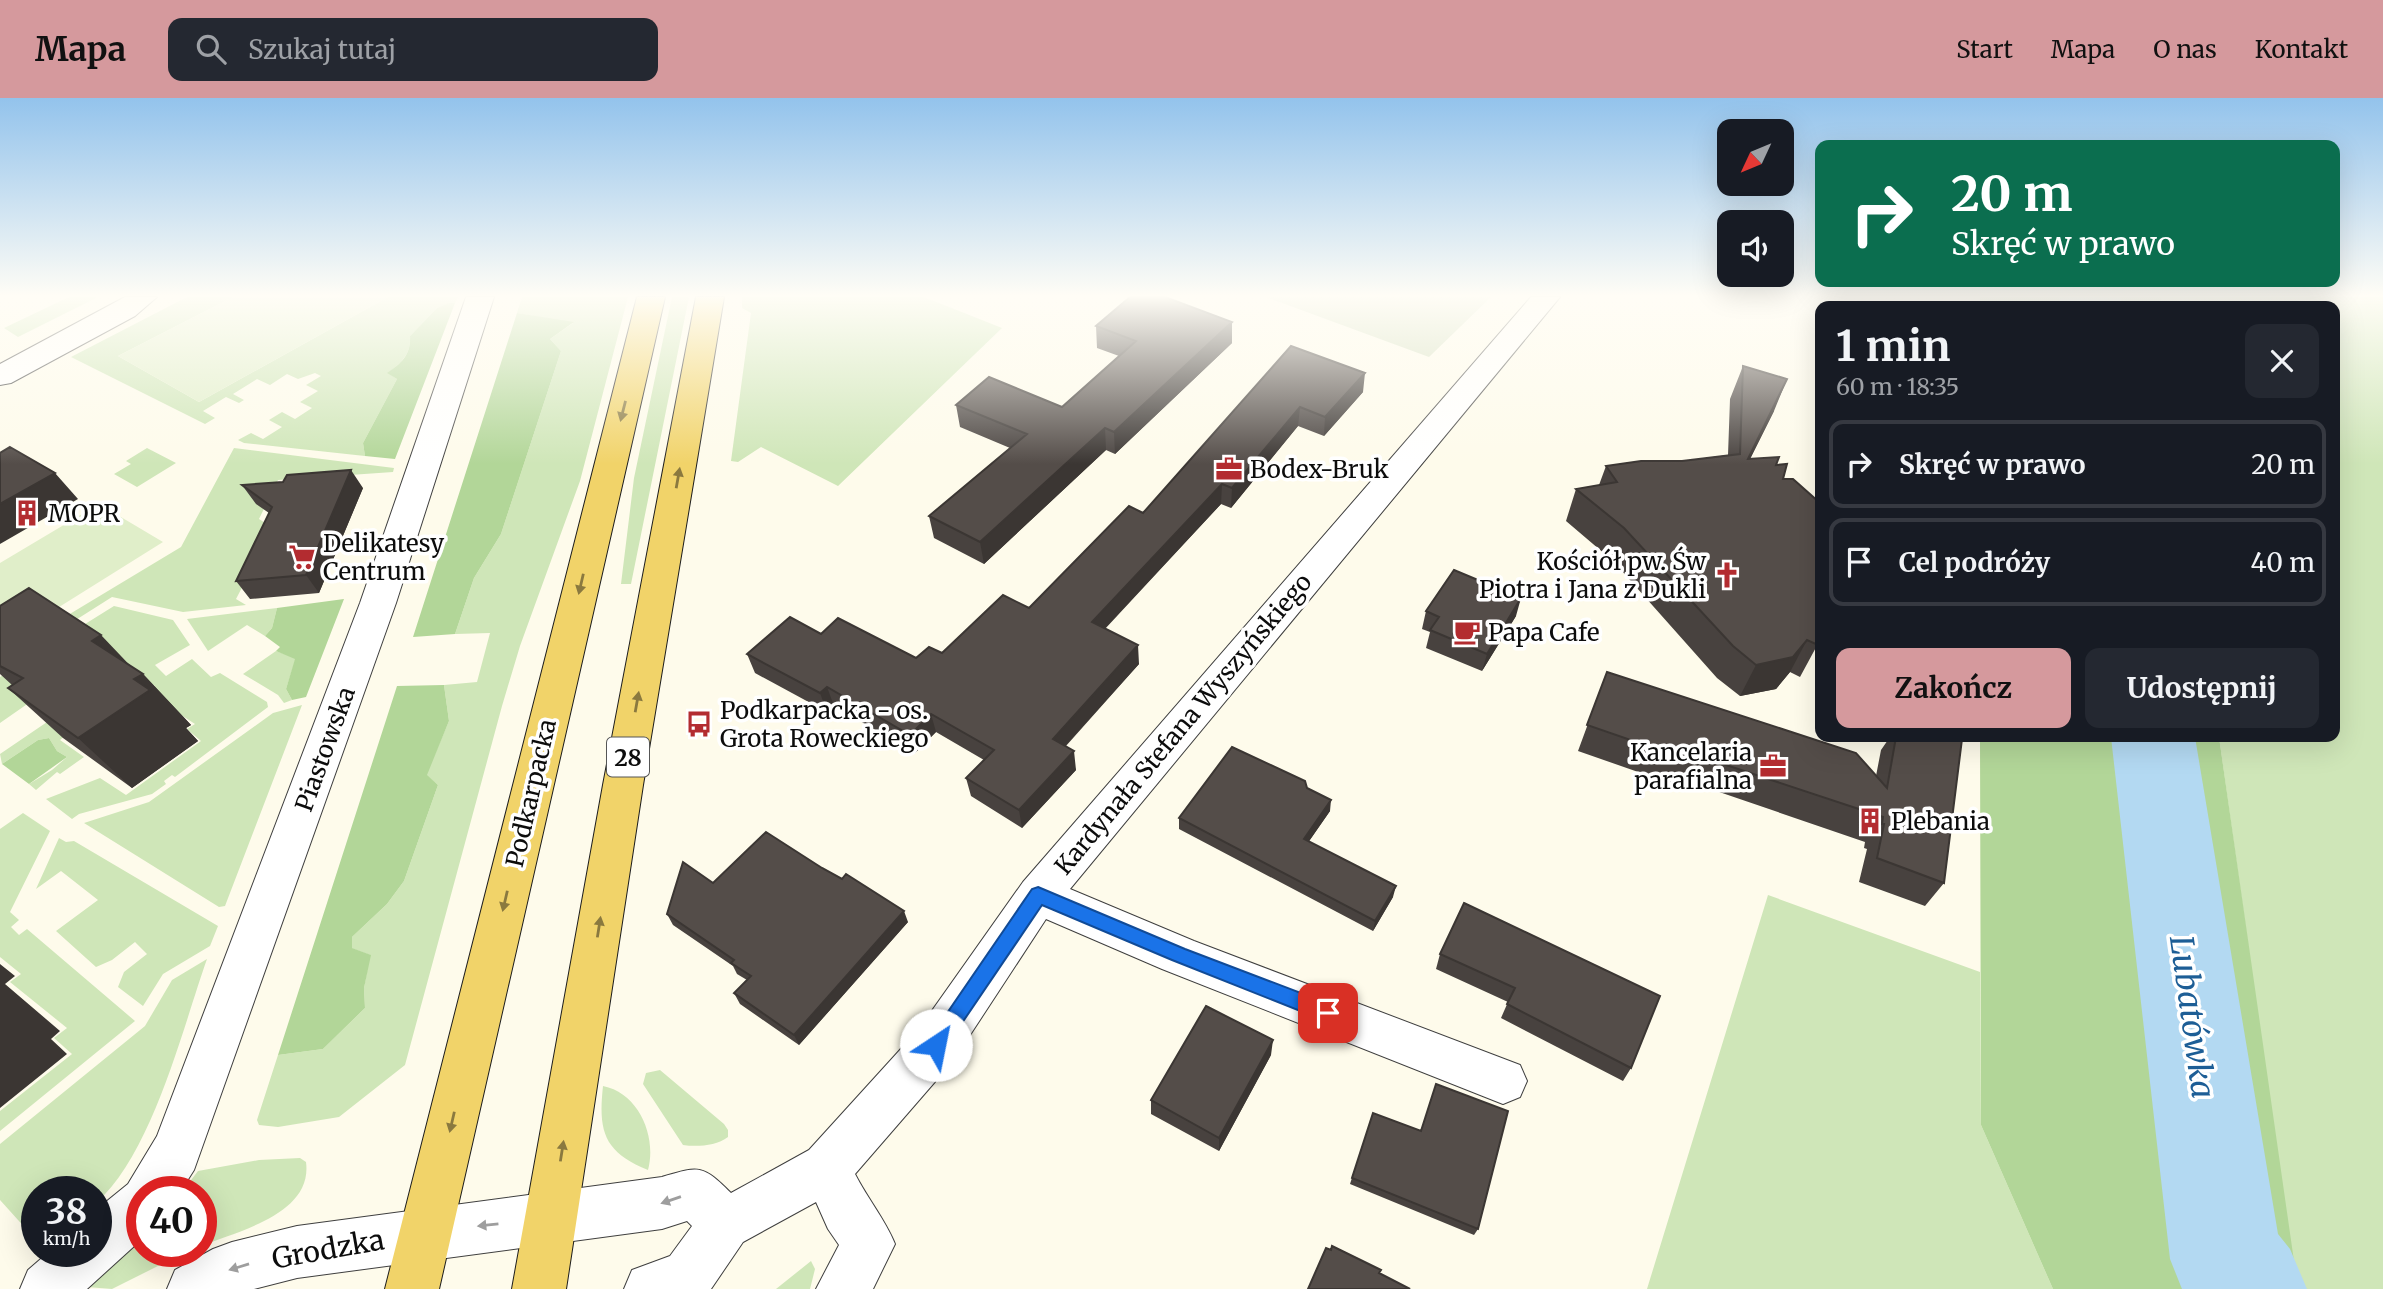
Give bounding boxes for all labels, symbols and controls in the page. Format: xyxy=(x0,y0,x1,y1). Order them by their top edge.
search box xyxy=(168,18,658,81)
text: Mapa xyxy=(35,29,126,70)
icon: search xyxy=(192,30,230,68)
text: Szukaj tutaj xyxy=(248,33,396,66)
text: Start xyxy=(1956,34,2013,65)
text: Mapa xyxy=(2051,34,2115,65)
text: O nas xyxy=(2153,34,2217,65)
text: Kontakt xyxy=(2255,34,2348,65)
north arrow xyxy=(1717,119,1794,196)
map controls xyxy=(1717,119,1794,287)
text: 20 m xyxy=(1951,163,2072,224)
icon: right xyxy=(1836,168,1927,259)
button: sound xyxy=(1717,210,1794,287)
text: Skręć w prawo xyxy=(1951,224,2175,264)
text: 1 min xyxy=(1836,320,1950,372)
button: close xyxy=(2245,324,2319,398)
text: 60 m · 18:35 xyxy=(1836,372,1959,401)
one-way arrow xyxy=(617,400,628,422)
icon: right xyxy=(1840,445,1878,483)
text: Skręć w prawo xyxy=(1899,448,2086,481)
text: 20 m xyxy=(2251,448,2315,481)
office icon: Bodex-Bruk xyxy=(1214,454,1244,484)
place label: Bodex-Bruk xyxy=(1250,454,1389,485)
one-way arrow xyxy=(672,467,683,489)
building icon: MOPR xyxy=(12,498,42,528)
place label: MOPR xyxy=(48,498,120,529)
place label: Delikatesy Centrum xyxy=(323,528,444,587)
supermarket icon: Delikatesy Centrum xyxy=(287,542,317,572)
icon: arrive xyxy=(1840,543,1878,581)
place label: Kościół pw. Św Piotra i Jana z Dukli xyxy=(1479,546,1707,605)
text: Cel podróży xyxy=(1899,546,2050,579)
text: 40 m xyxy=(2251,546,2315,579)
church icon: Kościół pw. Św Piotra i Jana z Dukli xyxy=(1712,560,1742,590)
street label: Kardynała Stefana Wyszyńskiego xyxy=(1048,567,1318,881)
one-way arrow xyxy=(575,573,586,595)
cafe icon: Papa Cafe xyxy=(1452,617,1482,647)
place label: Papa Cafe xyxy=(1488,617,1599,648)
button: Zakończ xyxy=(1836,648,2071,728)
button: Udostępnij xyxy=(2085,648,2319,728)
street label: Piastowska xyxy=(288,682,362,816)
one-way arrow xyxy=(632,691,643,713)
place label: Podkarpacka - os. Grota Roweckiego xyxy=(720,695,929,754)
bus stop icon: Podkarpacka - os. Grota Roweckiego xyxy=(684,709,714,739)
street label: Podkarpacka xyxy=(499,716,563,870)
road number: 28 xyxy=(607,737,649,776)
place label: Kancelaria parafialna xyxy=(1630,737,1752,796)
office icon: Kancelaria parafialna xyxy=(1758,751,1788,781)
building icon: Plebania xyxy=(1855,806,1885,836)
place label: Plebania xyxy=(1891,806,1990,837)
one-way arrow xyxy=(499,890,510,912)
one-way arrow xyxy=(594,916,605,938)
water label: Lubatówka xyxy=(2161,933,2223,1101)
pin xyxy=(1298,983,1358,1043)
icon: arrive xyxy=(1309,994,1347,1032)
position arrow xyxy=(899,1008,973,1082)
one-way arrow xyxy=(446,1111,457,1133)
one-way arrow xyxy=(557,1140,568,1162)
speed limit sign: 40 xyxy=(126,1176,217,1267)
text: 38 xyxy=(46,1190,87,1234)
one-way arrow xyxy=(660,1195,681,1206)
one-way arrow xyxy=(477,1220,499,1231)
street label: Grodzka xyxy=(269,1221,387,1277)
text: km/h xyxy=(43,1227,90,1250)
one-way arrow xyxy=(228,1263,249,1273)

